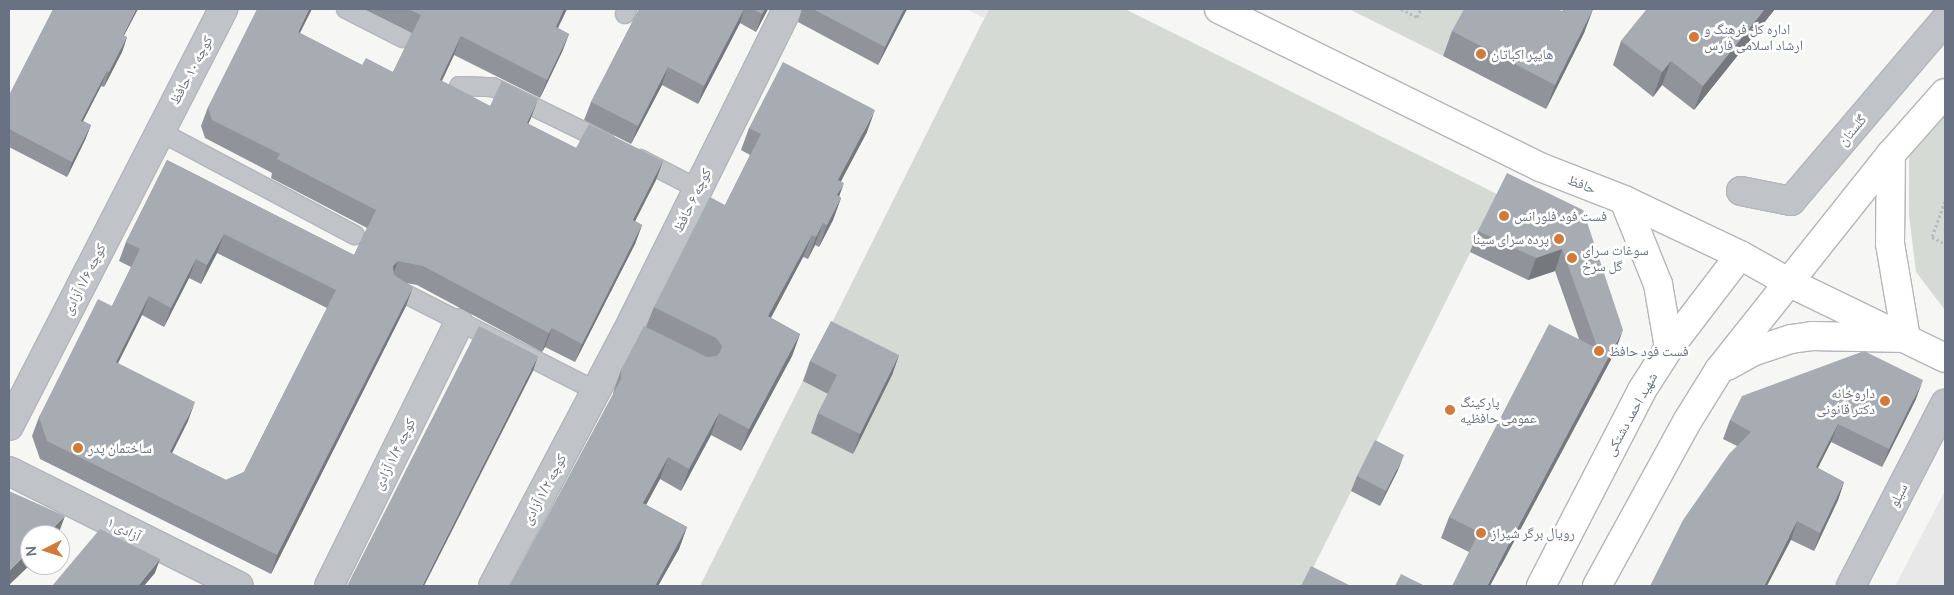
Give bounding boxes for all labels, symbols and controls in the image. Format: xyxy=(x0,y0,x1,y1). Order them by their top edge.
place label: اداره کل فرهنگ و ارشاد اسلامی فارس xyxy=(1704,21,1803,54)
marker: اداره کل فرهنگ و ارشاد اسلامی فارس xyxy=(1688,31,1700,43)
street label: کوچه ۱۰ حافظ xyxy=(166,33,216,107)
place label: هایپر اکباتان xyxy=(1491,46,1553,62)
marker: هایپر اکباتان xyxy=(1475,48,1487,60)
street label: گلستان xyxy=(1834,111,1870,149)
street label: کوچه ۶ حافظ xyxy=(669,165,715,235)
street label: حافظ xyxy=(1565,171,1599,197)
place label: فست فود فلورانس xyxy=(1514,208,1607,224)
marker: فست فود فلورانس xyxy=(1498,210,1510,222)
place label: پرده سرای سینا xyxy=(1473,231,1549,247)
marker: پرده سرای سینا xyxy=(1553,233,1565,245)
street label: کوچه ۱/۶ آزادی xyxy=(59,241,109,317)
place label: سوغات سرای گل سرخ xyxy=(1582,242,1649,274)
marker: سوغات سرای گل سرخ xyxy=(1566,252,1578,264)
place label: فست فود حافظ xyxy=(1609,343,1689,359)
marker: فست فود حافظ xyxy=(1593,345,1605,357)
street label: شهید احمد دشتکی xyxy=(1601,369,1661,459)
place label: داروخانه دکتر قانونی xyxy=(1817,385,1875,418)
place label: پارکینگ عمومی حافظیه xyxy=(1460,394,1537,427)
marker: داروخانه دکتر قانونی xyxy=(1879,395,1891,407)
marker: پارکینگ عمومی حافظیه xyxy=(1444,404,1456,416)
street label: کوچه ۱/۴ آزادی xyxy=(369,415,419,493)
place label: ساختمان پدر xyxy=(88,440,152,456)
marker: ساختمان پدر xyxy=(72,442,84,454)
street label: کوچه ۱/۲ آزادی xyxy=(518,451,570,527)
street label: سیلو xyxy=(1885,480,1911,510)
street label: آزادی ۱ xyxy=(104,513,144,545)
north arrow xyxy=(20,525,70,575)
place label: رویال برگر شیراز xyxy=(1491,525,1575,541)
marker: رویال برگر شیراز xyxy=(1475,527,1487,539)
text: N xyxy=(21,545,40,557)

